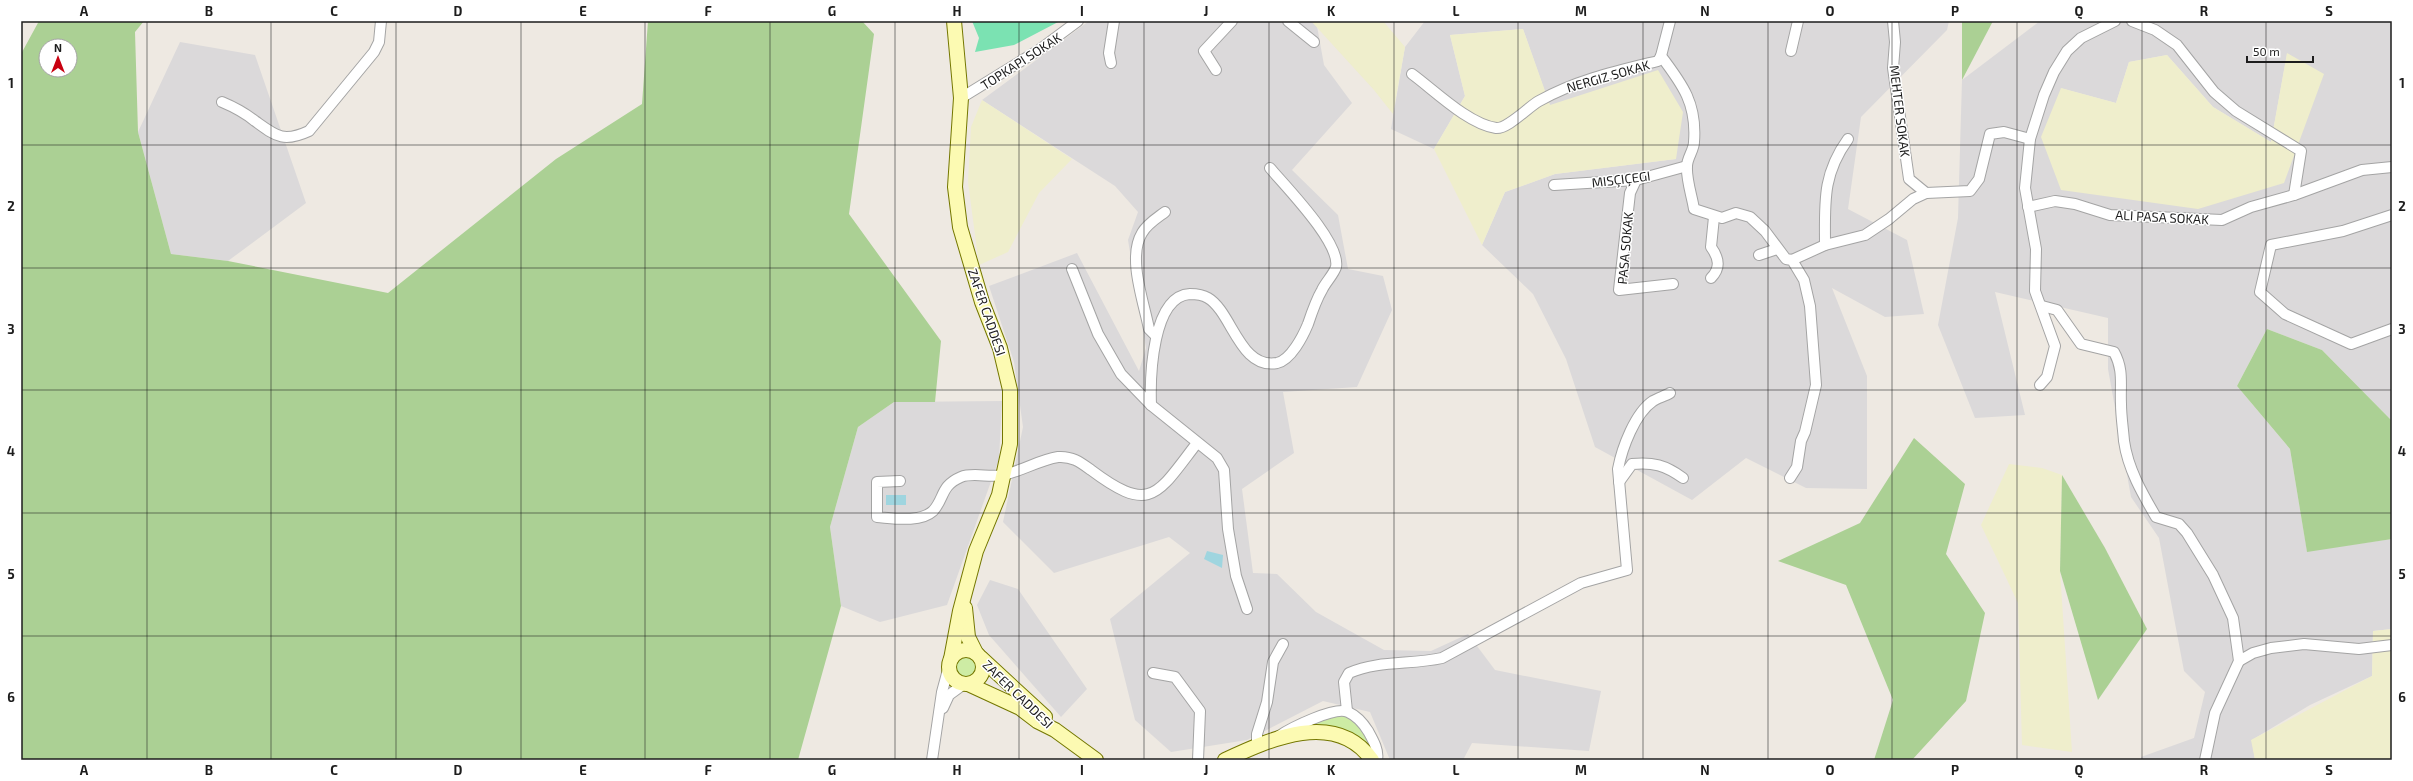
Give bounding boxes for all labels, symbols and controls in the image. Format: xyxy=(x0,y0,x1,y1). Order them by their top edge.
text: A xyxy=(80,3,89,19)
text: B xyxy=(205,3,213,19)
text: C xyxy=(330,3,338,19)
text: D xyxy=(454,3,463,19)
text: E xyxy=(579,3,587,19)
text: F xyxy=(704,3,712,19)
text: G xyxy=(828,3,836,19)
text: H xyxy=(953,3,962,19)
text: I xyxy=(1080,3,1084,19)
text: J xyxy=(1204,3,1208,19)
text: K xyxy=(1327,3,1336,19)
text: L xyxy=(1453,3,1460,19)
text: M xyxy=(1575,3,1587,19)
text: N xyxy=(1700,3,1710,19)
text: O xyxy=(1826,3,1835,19)
text: P xyxy=(1951,3,1959,19)
text: Q xyxy=(2075,3,2084,20)
text: R xyxy=(2200,3,2209,19)
text: S xyxy=(2325,3,2333,19)
street label: TOPKAPI SOKAK xyxy=(978,29,1065,93)
north arrow xyxy=(38,38,78,78)
scale bar xyxy=(2247,38,2313,64)
text: N xyxy=(54,41,62,54)
text: 50 m xyxy=(2253,44,2280,58)
street label: NERGIZ SOKAK xyxy=(1565,56,1652,96)
street label: MEHTER SOKAK xyxy=(1886,64,1914,158)
text: 1 xyxy=(8,75,14,91)
text: 1 xyxy=(2399,75,2405,91)
street label: MISÇIÇEGI xyxy=(1591,167,1651,192)
text: 2 xyxy=(7,198,15,214)
text: 2 xyxy=(2398,198,2406,214)
street label: ALI PASA SOKAK xyxy=(2115,207,2210,227)
street label: PASA SOKAK xyxy=(1614,211,1636,285)
street label: ZAFER CADDESI xyxy=(965,266,1009,358)
text: 3 xyxy=(7,321,15,337)
text: 3 xyxy=(2398,321,2406,337)
text: 4 xyxy=(7,443,15,459)
text: 4 xyxy=(2398,443,2406,459)
text: 5 xyxy=(7,566,15,582)
text: 5 xyxy=(2398,566,2406,582)
street label: ZAFER CADDESI xyxy=(980,656,1056,732)
text: 6 xyxy=(7,689,15,705)
text: 6 xyxy=(2398,689,2406,705)
text: A xyxy=(80,762,89,778)
text: B xyxy=(205,762,213,778)
text: C xyxy=(330,762,338,778)
text: D xyxy=(454,762,463,778)
text: E xyxy=(579,762,587,778)
text: F xyxy=(704,762,712,778)
text: G xyxy=(828,762,836,778)
text: H xyxy=(953,762,962,778)
text: I xyxy=(1080,762,1084,778)
text: J xyxy=(1204,762,1208,778)
text: K xyxy=(1327,762,1336,778)
text: L xyxy=(1453,762,1460,778)
text: M xyxy=(1575,762,1587,778)
text: N xyxy=(1700,762,1710,778)
text: O xyxy=(1826,762,1835,778)
text: P xyxy=(1951,762,1959,778)
text: Q xyxy=(2075,762,2084,779)
text: R xyxy=(2200,762,2209,778)
text: S xyxy=(2325,762,2333,778)

